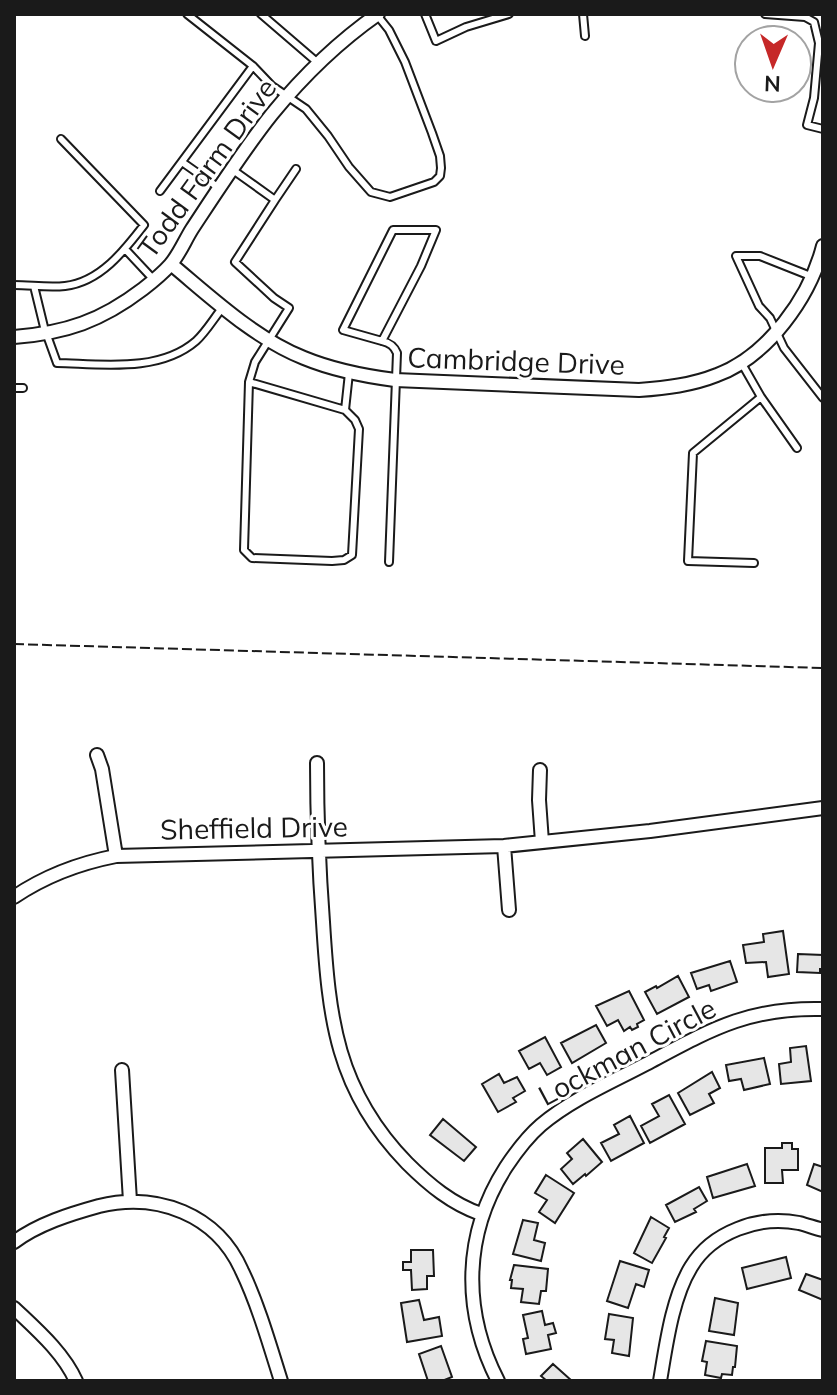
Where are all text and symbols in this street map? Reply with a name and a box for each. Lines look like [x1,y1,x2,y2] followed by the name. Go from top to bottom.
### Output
[733,24,813,104] north arrow
[764,70,781,98] text: N
[130,71,283,264] street label: Todd Farm Drive
[407,339,625,382] street label: Cambridge Drive
[160,808,348,847] street label: Sheffield Drive
[532,990,722,1113] street label: Lockman Circle

